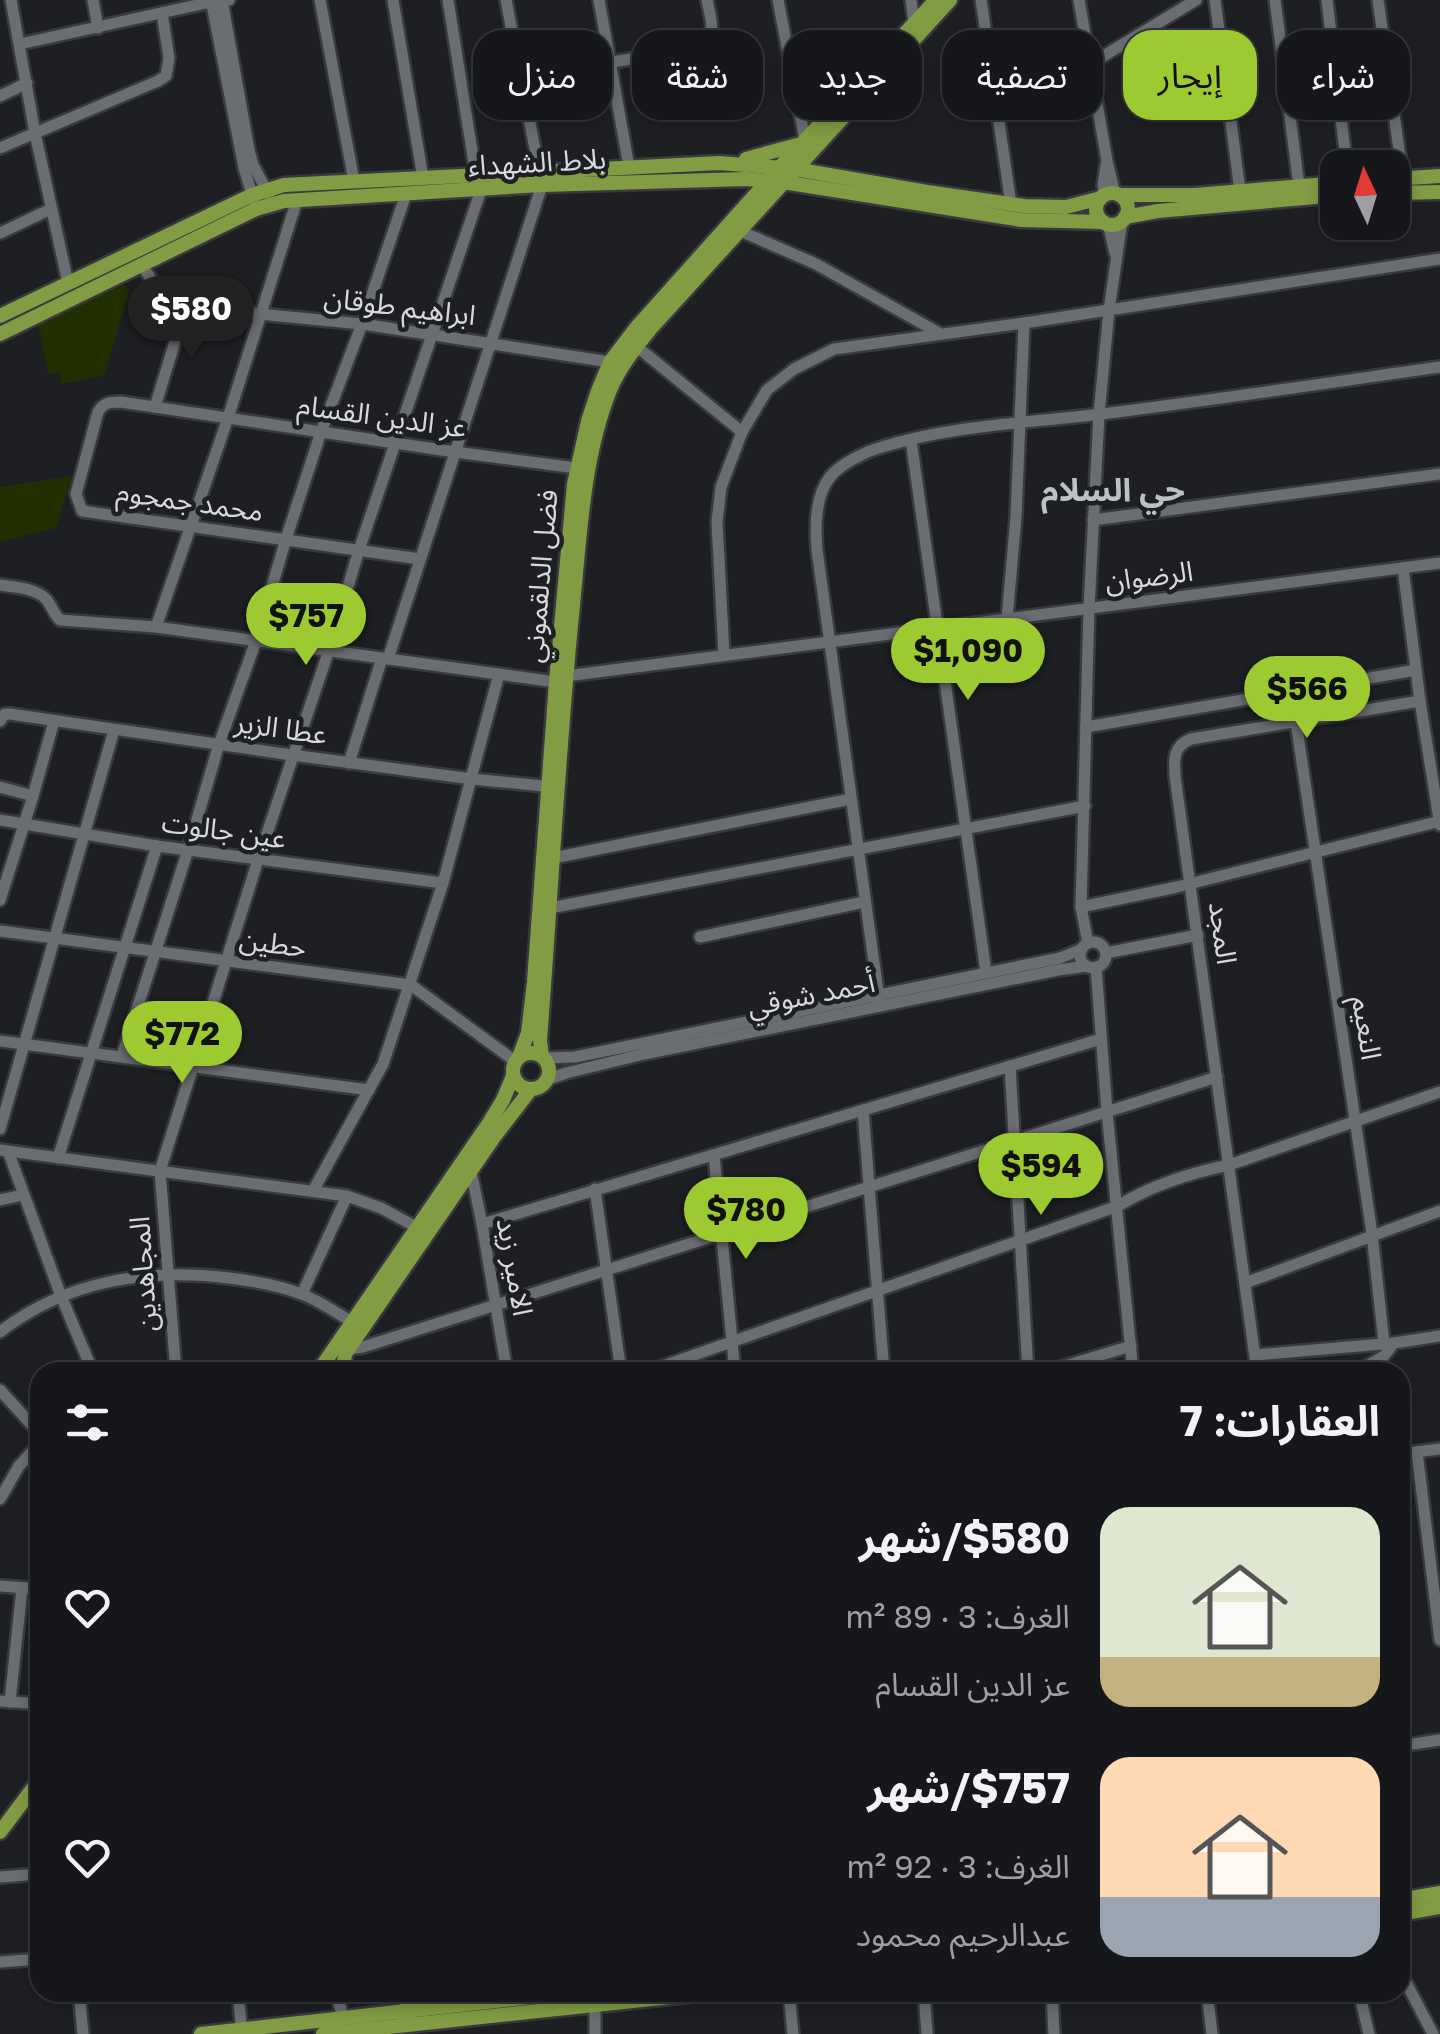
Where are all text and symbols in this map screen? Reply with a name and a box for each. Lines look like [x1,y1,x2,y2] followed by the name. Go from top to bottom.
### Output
[473,30,612,120] chip: منزل
[632,30,763,120] chip: شقة
[783,30,922,120] chip: جديد
[942,30,1103,120] chip: تصفية
[1123,30,1257,120] chip: إيجار
[1277,30,1410,120] chip: شراء
[467,141,607,182] street label: بلاط الشهداء
[1320,150,1410,240] north arrow
[1320,150,1410,240] map controls
[132,276,250,361] pin: $580
[322,280,478,337] street label: ابراهيم طوقان
[150,289,232,327] text: $580
[295,387,469,449] street label: عز الدين القسام
[1041,470,1185,515] district label: حي السلام
[114,474,266,532] street label: محمد جمجوم
[515,488,569,665] street label: فضل الدلقموني
[1103,554,1195,598] street label: الرضوان
[247,583,365,668] pin: $757
[268,596,344,634] text: $757
[887,618,1049,703] pin: $1,090
[913,631,1023,669] text: $1,090
[1248,656,1366,741] pin: $566
[1266,669,1348,707] text: $566
[232,705,329,751] street label: عطا الزير
[160,804,288,856] street label: عين جالوت
[1203,900,1244,966] street label: المجد
[237,921,309,965] street label: حطين
[744,964,879,1027] street label: أحمد شوقي
[1340,994,1389,1063] street label: النعيم
[123,1001,241,1086] pin: $772
[144,1014,220,1052] text: $772
[982,1133,1100,1218] pin: $594
[1000,1146,1082,1184] text: $594
[687,1177,805,1262] pin: $780
[706,1190,786,1228] text: $780
[122,1215,164,1333] street label: المجاهدين
[490,1215,540,1319] street label: الامير زيد
[60,1395,115,1450] icon: filters
[1180,1395,1380,1445] text: العقارات: 7
[859,1512,1070,1562] text: $580/شهر
[1180,1547,1300,1667] icon: home
[60,1580,115,1635] icon: heart
[846,1597,1070,1635] text: الغرف: 3 · 89 m²
[876,1665,1070,1703] text: عز الدين القسام
[868,1762,1070,1812] text: $757/شهر
[1180,1797,1300,1917] icon: home
[60,1830,115,1885] icon: heart
[846,1847,1070,1885] text: الغرف: 3 · 92 m²
[856,1915,1070,1953] text: عبدالرحيم محمود

